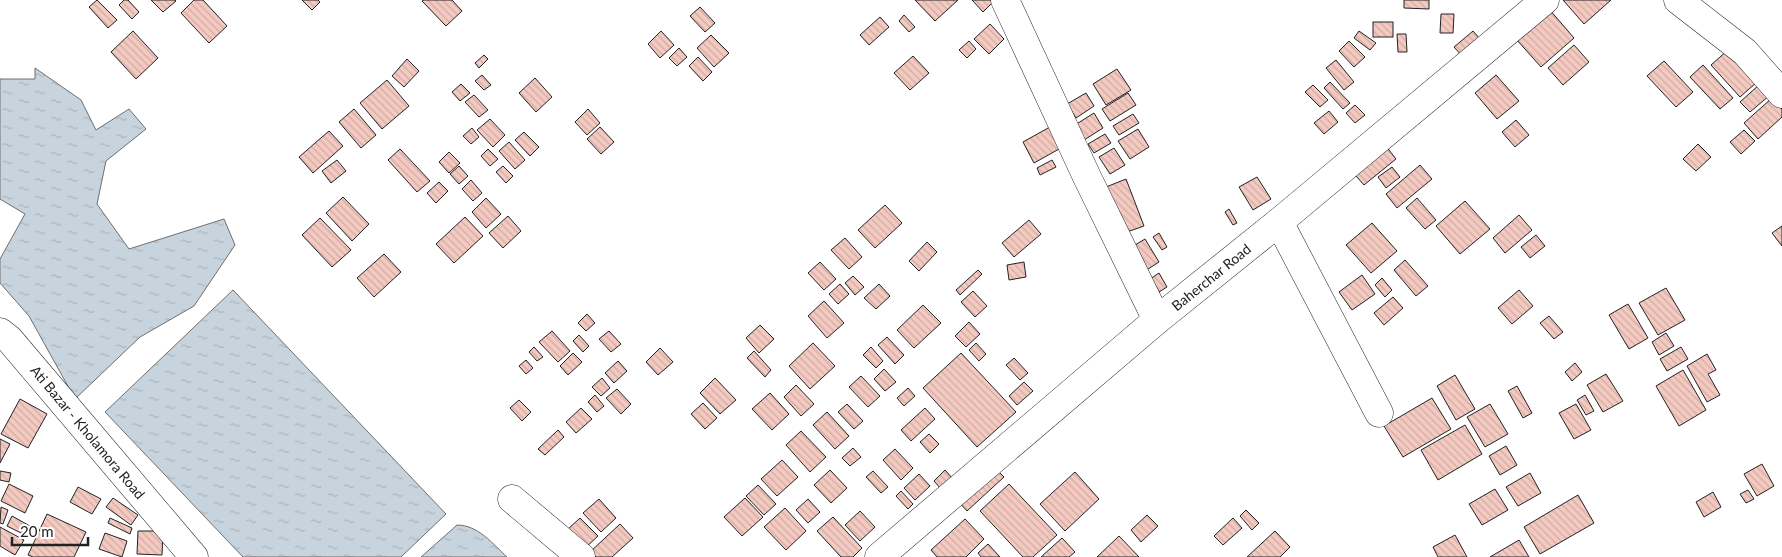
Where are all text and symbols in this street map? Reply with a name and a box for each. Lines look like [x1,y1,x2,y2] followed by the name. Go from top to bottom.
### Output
[1168,240,1254,314] street label: Baherchar Road
[27,362,149,502] street label: Ati Bazar - Kholamora Road
[12,514,89,546] scale bar
[20,522,54,540] text: 20 m

